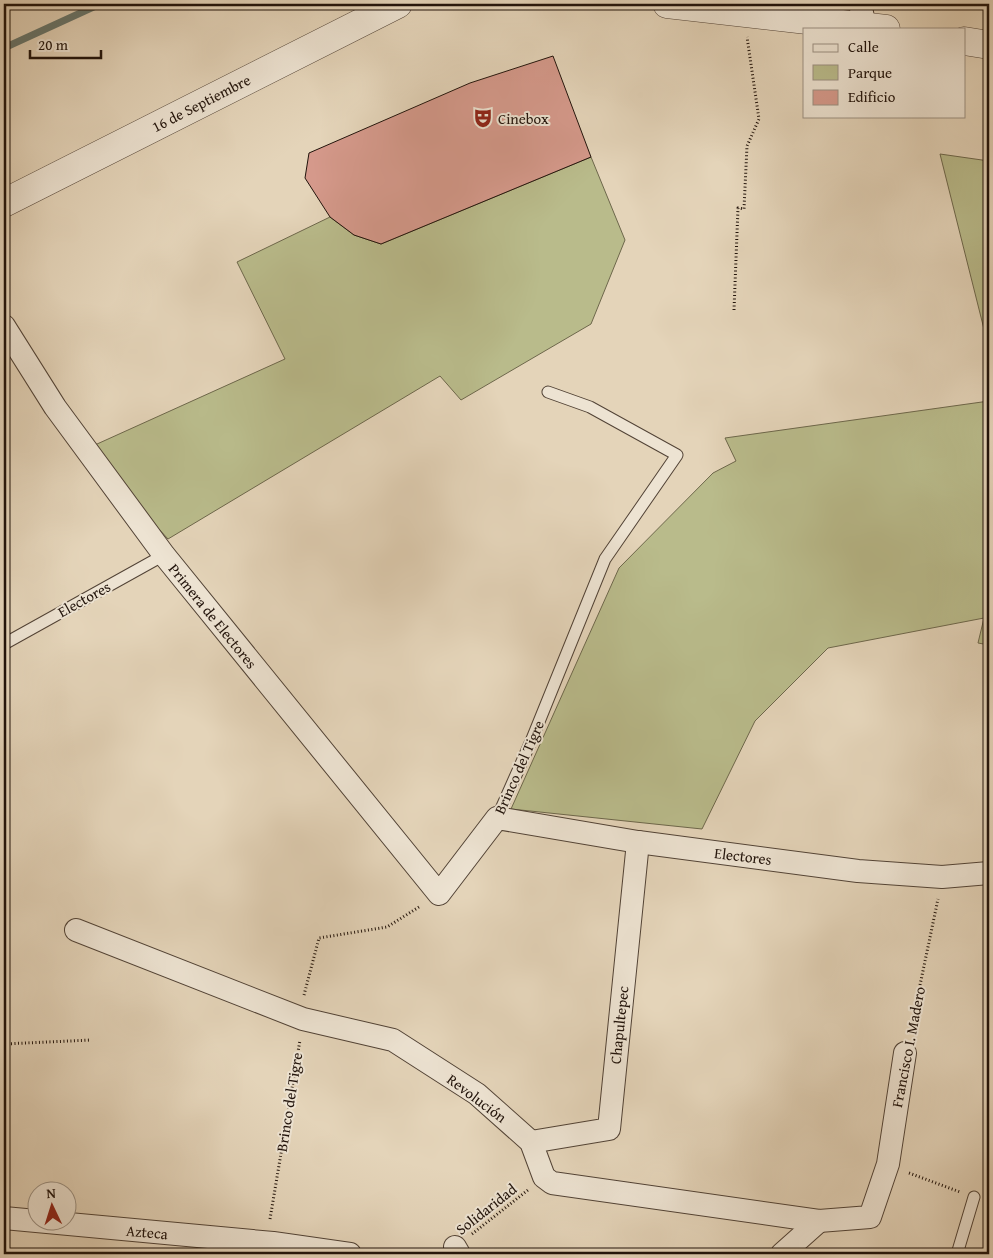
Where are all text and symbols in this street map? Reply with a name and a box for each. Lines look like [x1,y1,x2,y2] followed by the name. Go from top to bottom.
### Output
[30,28,101,60] scale bar
[803,28,966,118] legend
[38,34,69,55] text: 20 m
[848,36,879,57] text: Calle
[848,62,892,83] text: Parque
[148,69,254,137] street label: 16 de Septiembre
[848,86,896,107] text: Edificio
[472,107,494,129] theatre icon: Cinebox
[498,108,549,129] place label: Cinebox
[164,559,262,673] street label: Primera de Electores
[54,576,114,622] street label: Electores
[489,717,549,817] street label: Brinco del Tigre
[713,842,773,870] street label: Electores
[886,984,930,1109] street label: Francisco I. Madero
[604,985,634,1065] street label: Chapultepec
[271,1051,307,1153] street label: Brinco del Tigre
[443,1069,512,1128] street label: Revolución
[451,1179,521,1239] street label: Solidaridad
[28,1180,78,1230] north arrow
[46,1183,57,1203] text: N
[125,1220,169,1244] street label: Azteca

